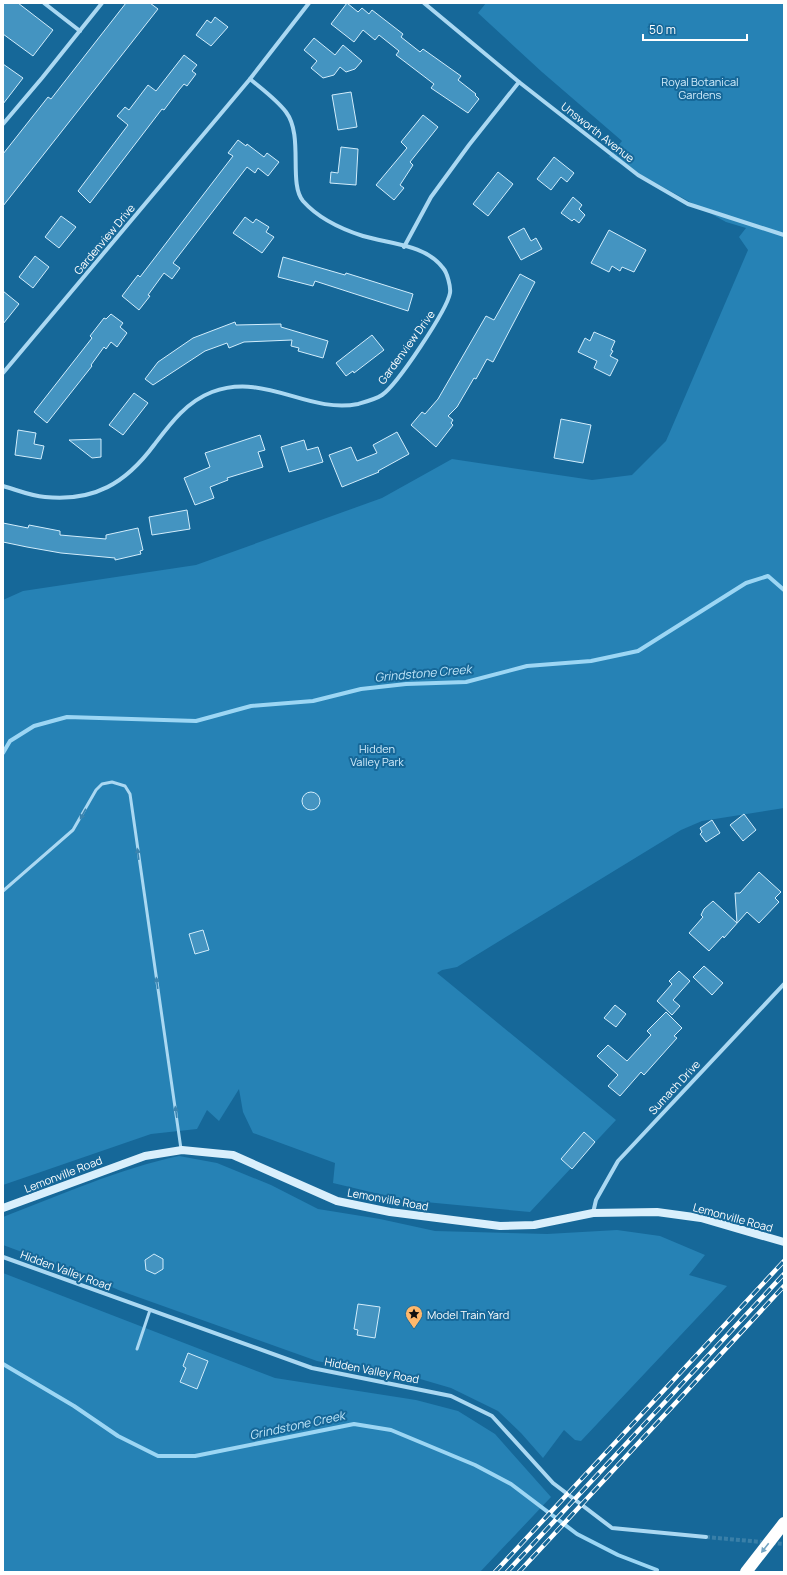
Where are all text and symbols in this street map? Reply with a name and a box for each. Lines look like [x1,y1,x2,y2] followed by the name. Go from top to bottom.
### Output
[643,16,747,42] scale bar
[649,21,676,38] text: 50 m
[661,74,739,102] park label: Royal Botanical Gardens
[558,99,638,166] street label: Unsworth Avenue
[70,200,138,277] street label: Gardenview Drive
[374,307,438,387] street label: Gardenview Drive
[374,660,474,686] water label: Grindstone Creek
[350,741,404,769] park label: Hidden Valley Park
[80,808,86,820] one-way arrow
[135,848,141,861] one-way arrow
[154,977,160,989] one-way arrow
[645,1056,704,1117] street label: Sumach Drive
[173,1106,179,1118] one-way arrow
[22,1152,104,1196] street label: Lemonville Road
[346,1184,430,1214] street label: Lemonville Road
[691,1199,775,1235] street label: Lemonville Road
[18,1247,114,1293] street label: Hidden Valley Road
[404,1304,424,1329] place icon: Model Train Yard
[427,1307,509,1322] place label: Model Train Yard
[323,1353,421,1387] street label: Hidden Valley Road
[248,1406,348,1443] water label: Grindstone Creek
[761,1542,769,1553] one-way arrow

